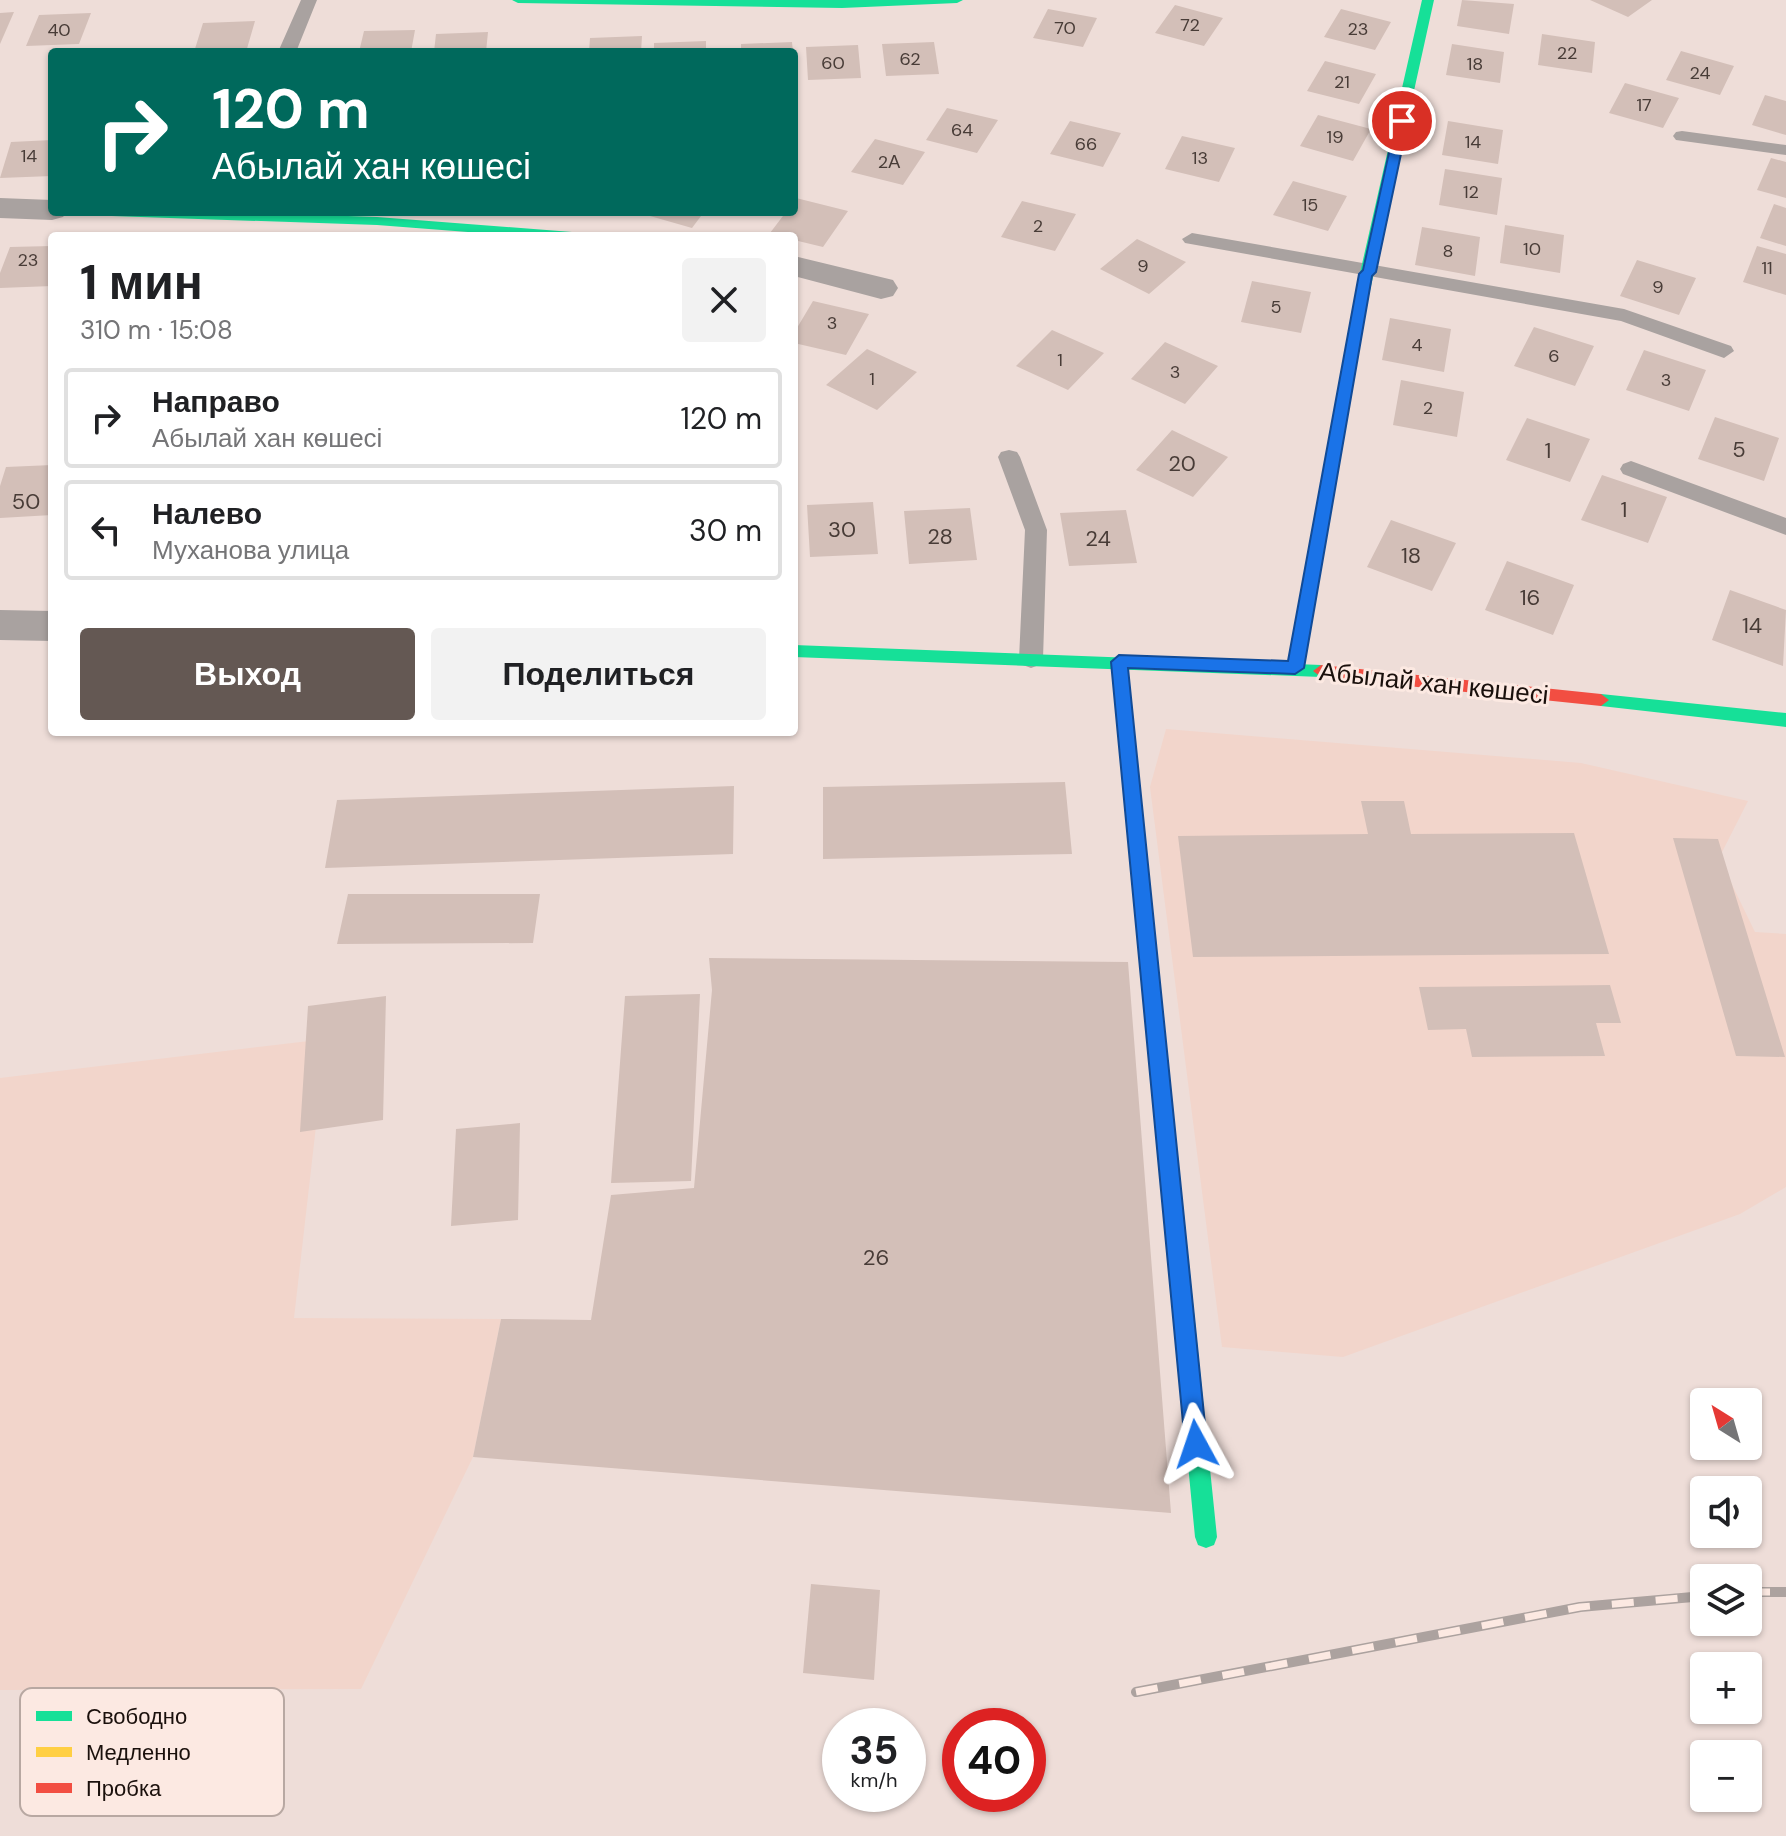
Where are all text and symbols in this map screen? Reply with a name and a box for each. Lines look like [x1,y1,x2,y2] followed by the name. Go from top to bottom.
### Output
[1180,13,1200,37] house number: 72
[1054,16,1076,40] house number: 70
[1347,17,1369,41] house number: 23
[47,18,71,42] house number: 40
[1557,41,1577,65] house number: 22
[899,47,921,71] house number: 62
[821,51,845,75] house number: 60
[1467,52,1483,76] house number: 18
[1690,61,1711,85] house number: 24
[1334,70,1350,94] house number: 21
[212,72,370,145] text: 120 m
[80,80,184,184] icon: right
[1368,87,1436,155] pin
[1636,93,1652,117] house number: 17
[1380,99,1424,143] icon: arrive
[951,118,973,142] house number: 64
[1327,125,1343,149] house number: 19
[1465,130,1481,154] house number: 14
[1075,132,1097,156] house number: 66
[212,143,531,190] text: Абылай хан көшесі
[21,144,37,168] house number: 14
[1192,146,1208,170] house number: 13
[878,150,900,174] house number: 2А
[1463,180,1479,204] house number: 12
[1302,193,1318,217] house number: 15
[1033,214,1043,238] house number: 2
[1523,237,1541,261] house number: 10
[1443,239,1453,263] house number: 8
[17,248,39,272] house number: 23
[80,251,203,314] text: 1 мин
[1137,254,1149,278] house number: 9
[1761,256,1773,280] house number: 11
[682,258,766,342] button: close
[1652,275,1664,299] house number: 9
[1271,295,1281,319] house number: 5
[827,311,837,335] house number: 3
[80,313,233,347] text: 310 m · 15:08
[1412,333,1423,357] house number: 4
[1548,344,1560,368] house number: 6
[1057,348,1063,372] house number: 1
[1170,360,1180,384] house number: 3
[869,367,875,391] house number: 1
[1661,368,1671,392] house number: 3
[152,382,280,421] text: Направо
[84,396,128,440] icon: right
[1423,396,1433,420] house number: 2
[680,399,762,438] text: 120 m
[152,421,382,455] text: Абылай хан көшесі
[1732,435,1746,464] house number: 5
[1545,436,1551,465] house number: 1
[1168,449,1196,478] house number: 20
[12,487,40,516] house number: 50
[152,494,262,533] text: Налево
[1621,495,1627,524] house number: 1
[84,508,128,552] icon: left
[689,511,762,550] text: 30 m
[828,515,856,544] house number: 30
[927,522,953,551] house number: 28
[1085,524,1111,553] house number: 24
[152,533,349,567] text: Муханова улица
[1401,541,1421,570] house number: 18
[1520,583,1540,612] house number: 16
[1742,611,1762,640] house number: 14
[80,628,415,720] button: Выход
[431,628,766,720] button: Поделиться
[1318,654,1550,712] street label: Абылай хан көшесі
[863,1243,889,1272] house number: 26
[1690,1388,1762,1460] north arrow
[1690,1388,1762,1812] map controls
[1154,1402,1238,1486] position arrow
[1690,1476,1762,1548] button: sound
[1690,1564,1762,1636] button: layers
[1690,1652,1762,1724] button: +
[20,1688,284,1816] legend
[86,1702,187,1731] text: Свободно
[942,1708,1046,1812] speed limit sign: 40
[850,1724,899,1776] text: 35
[86,1738,191,1767] text: Медленно
[1690,1740,1762,1812] button: −
[850,1767,898,1793] text: km/h
[86,1774,162,1803] text: Пробка

